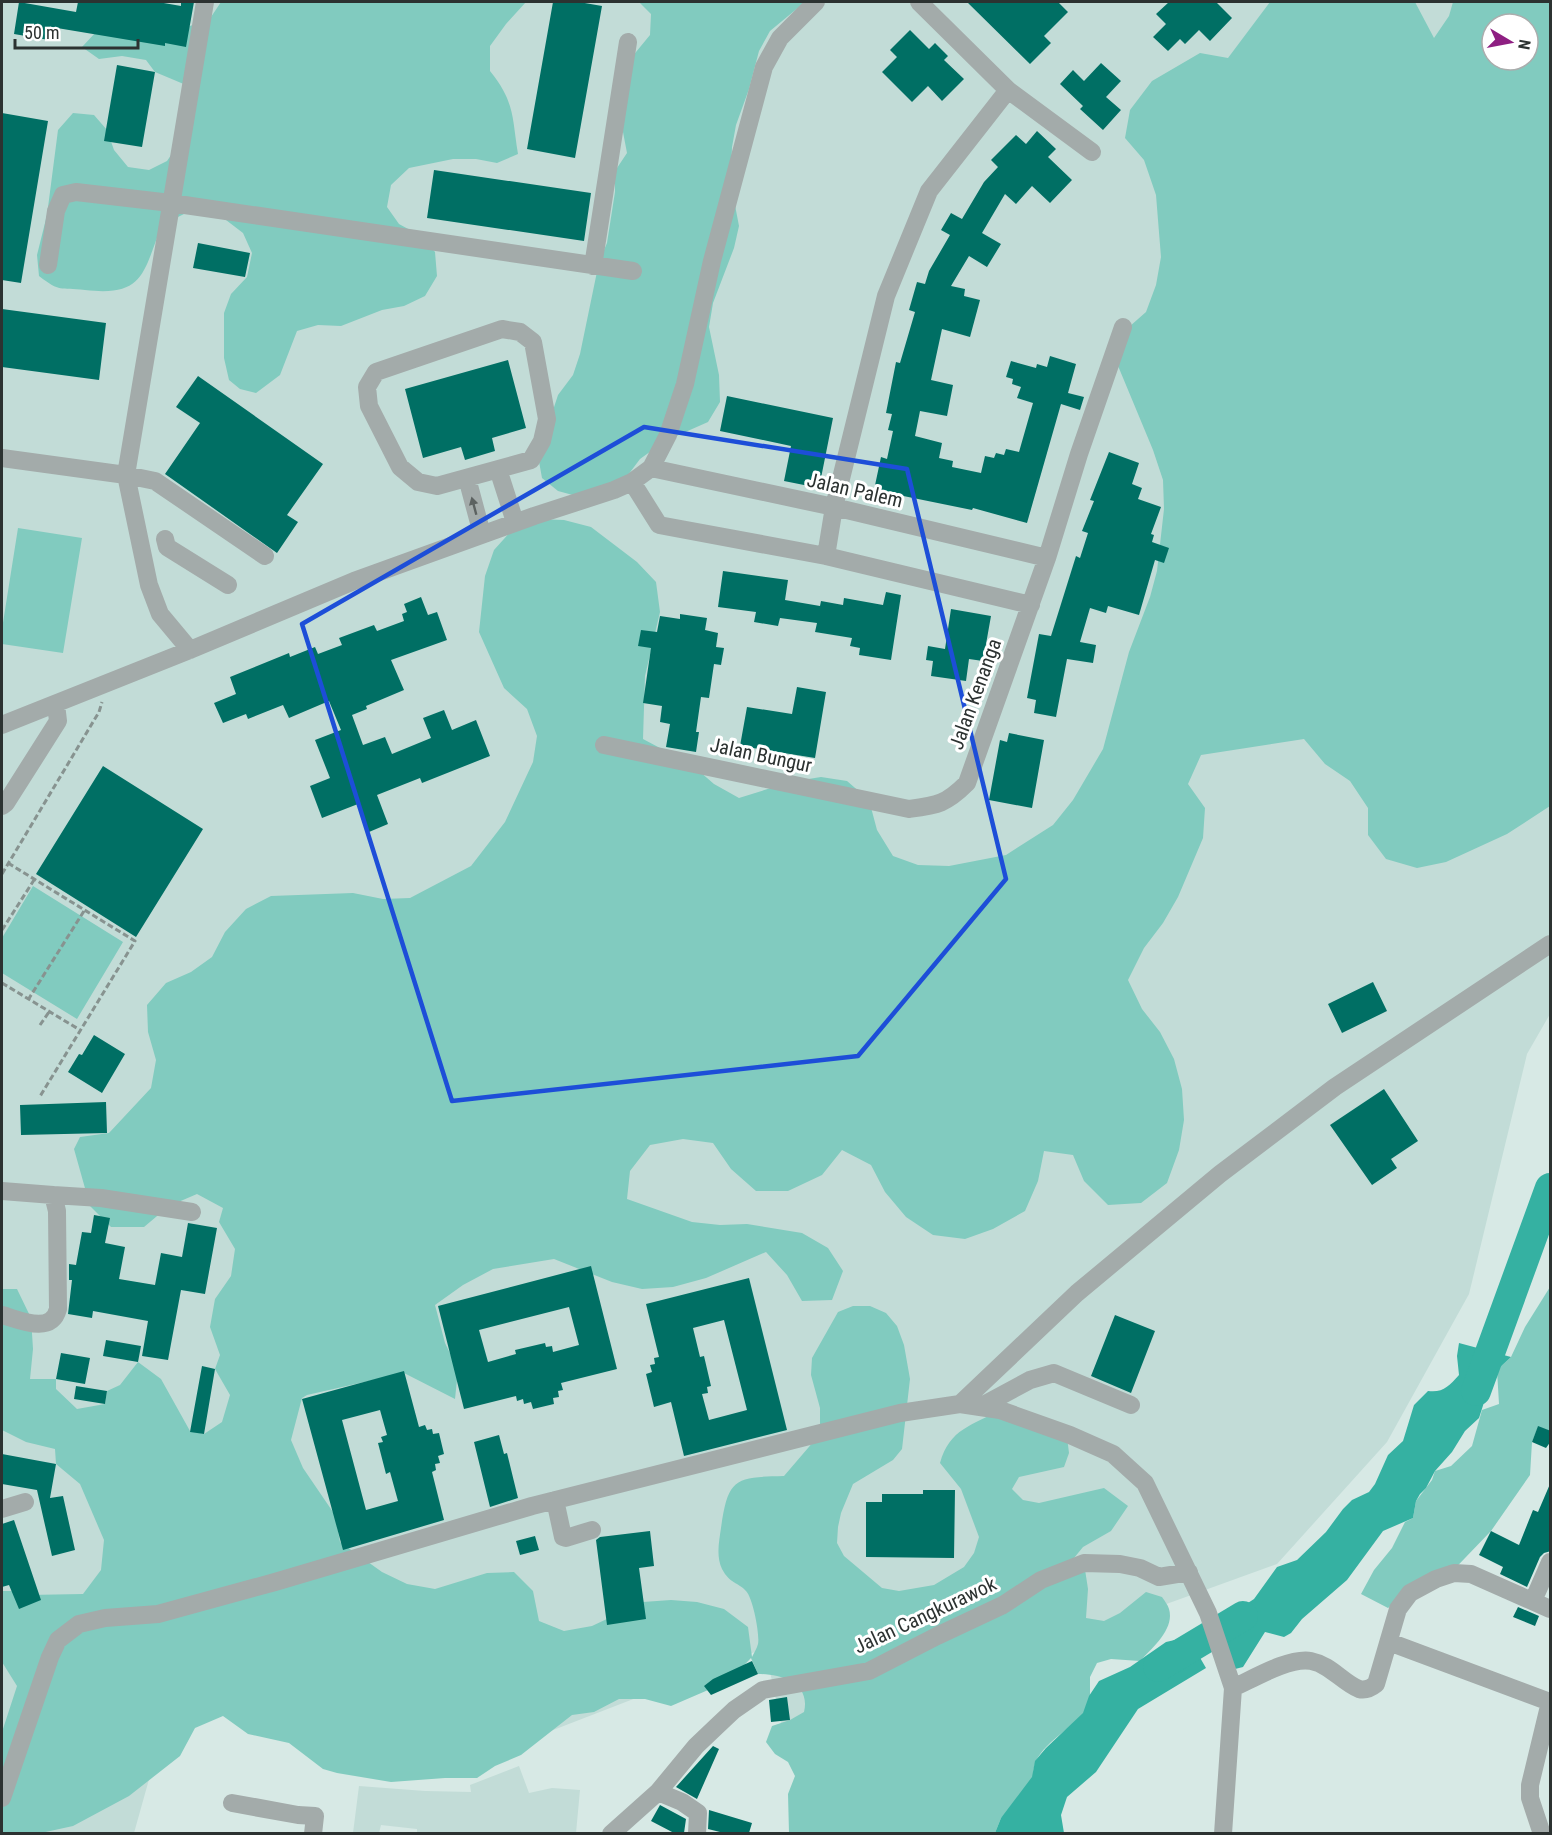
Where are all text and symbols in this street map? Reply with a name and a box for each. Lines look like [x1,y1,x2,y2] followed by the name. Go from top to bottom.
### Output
[15,12,138,50] scale bar
[1480,12,1540,72] north arrow
[24,22,59,43] text: 50 m
[1514,38,1534,51] text: N
[805,467,905,513] street label: Jalan Palem
[469,497,479,515] one-way arrow
[944,635,1006,753] street label: Jalan Kenanga
[708,732,814,778] street label: Jalan Bungur
[850,1572,1000,1658] street label: Jalan Cangkurawok

